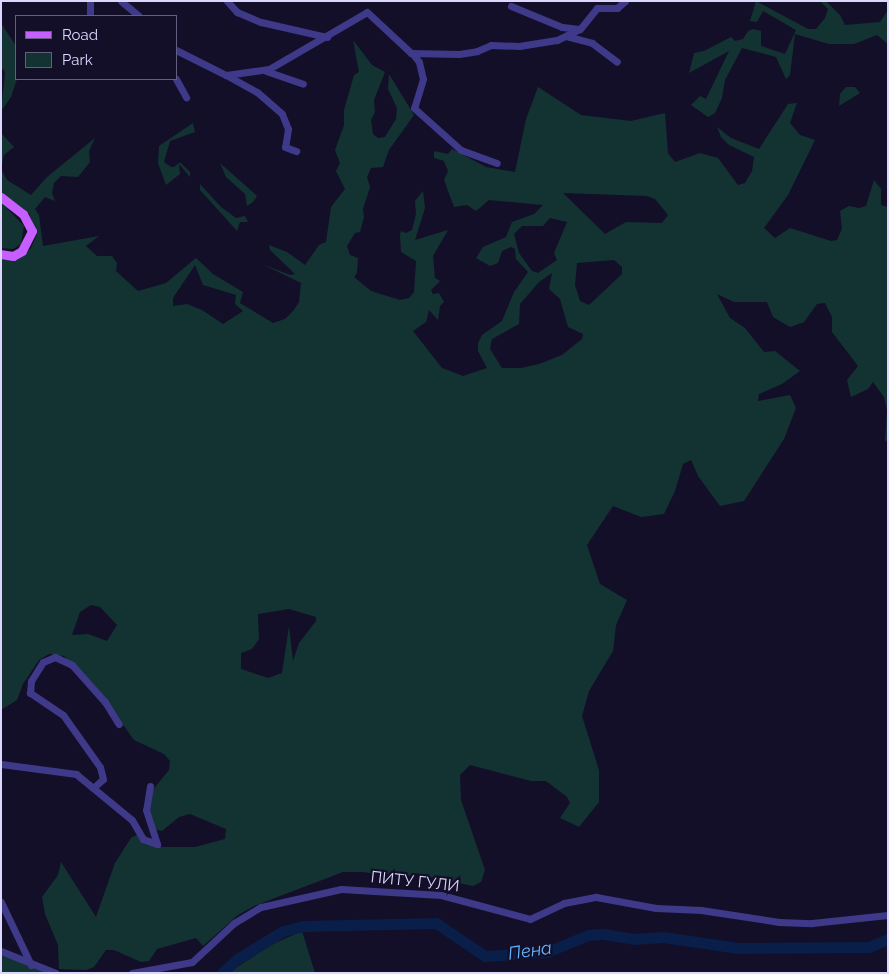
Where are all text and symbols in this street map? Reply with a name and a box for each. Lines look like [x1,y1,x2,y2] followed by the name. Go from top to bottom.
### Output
[15,15,178,80] legend
[62,26,98,44] text: Road
[62,51,93,69] text: Park
[370,868,460,896] street label: ПИТУ ГУЛИ
[507,937,553,965] water label: Пена

